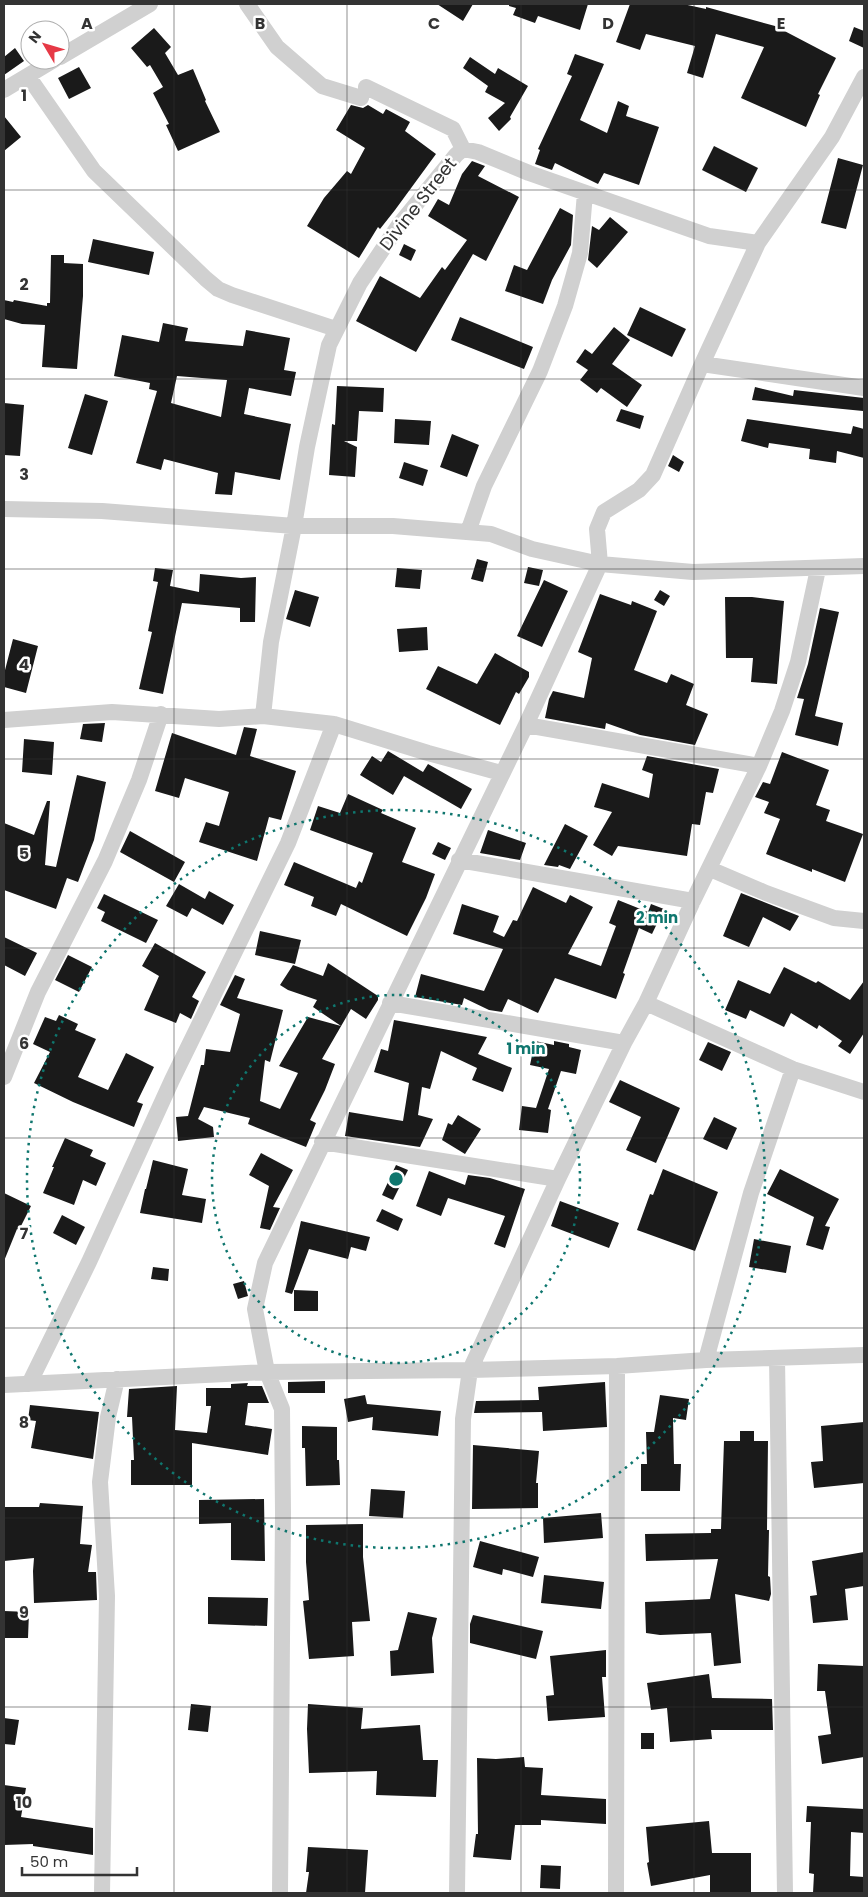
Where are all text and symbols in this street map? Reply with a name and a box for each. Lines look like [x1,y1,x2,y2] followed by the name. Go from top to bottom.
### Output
[81,12,93,35] text: A
[255,12,265,35] text: B
[428,12,440,35] text: C
[602,12,614,35] text: D
[777,12,785,35] text: E
[20,20,70,70] north arrow
[24,27,46,47] text: N
[21,84,27,107] text: 1
[373,152,462,255] street label: Divine Street
[19,273,29,296] text: 2
[19,463,29,486] text: 3
[19,653,30,676] text: 4
[19,842,29,865] text: 5
[636,907,678,928] text: 2 min
[19,1032,29,1055] text: 6
[506,1038,546,1059] text: 1 min
[387,1170,405,1188] centre of rings
[20,1222,29,1245] text: 7
[19,1411,29,1434] text: 8
[19,1601,29,1624] text: 9
[16,1791,32,1814] text: 10
[22,1844,138,1876] scale bar
[30,1851,68,1872] text: 50 m

